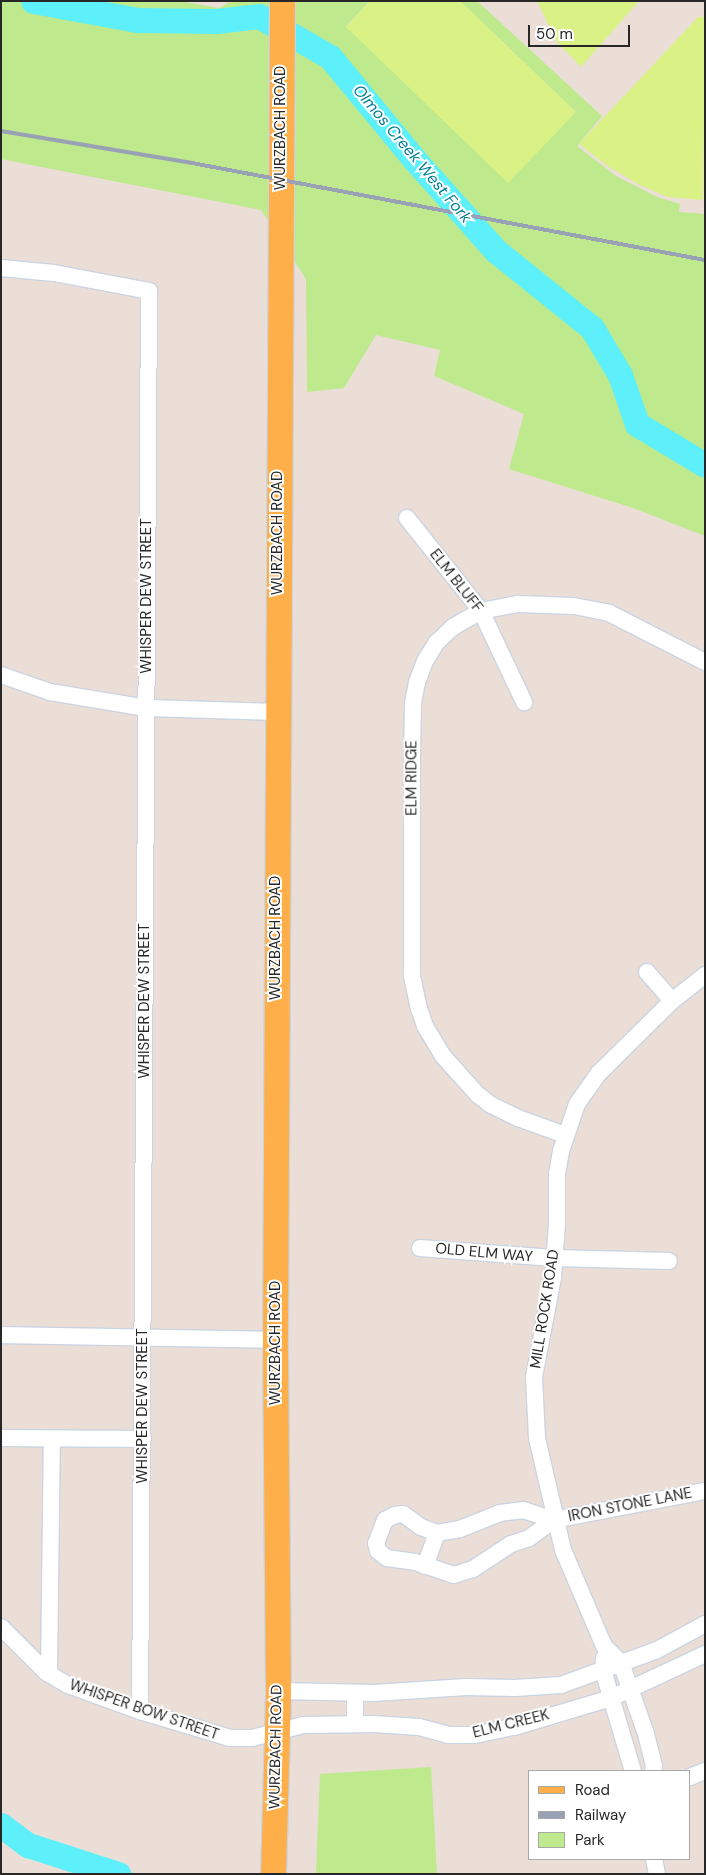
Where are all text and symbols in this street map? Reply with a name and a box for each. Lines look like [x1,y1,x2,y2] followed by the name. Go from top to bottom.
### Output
[531,15,634,47] scale bar
[536,24,573,44] text: 50 m
[272,66,290,190] street label: WURZBACH ROAD
[349,81,475,227] water label: Olmos Creek West Fork
[269,471,287,595] street label: WURZBACH ROAD
[138,518,156,674] street label: WHISPER DEW STREET
[426,546,486,616] street label: ELM BLUFF
[403,740,421,816] street label: ELM RIDGE
[267,876,285,1000] street label: WURZBACH ROAD
[136,923,154,1079] street label: WHISPER DEW STREET
[434,1240,534,1266] street label: OLD ELM WAY
[527,1248,563,1370] street label: MILL ROCK ROAD
[267,1281,285,1405] street label: WURZBACH ROAD
[134,1328,152,1484] street label: WHISPER DEW STREET
[567,1484,693,1526] street label: IRON STONE LANE
[67,1676,221,1744] street label: WHISPER BOW STREET
[266,1685,286,1809] street label: WURZBACH ROAD
[471,1706,551,1742] street label: ELM CREEK
[528,1770,691,1860] legend
[575,1780,610,1800] text: Road
[575,1805,626,1825] text: Railway
[575,1830,605,1850] text: Park

